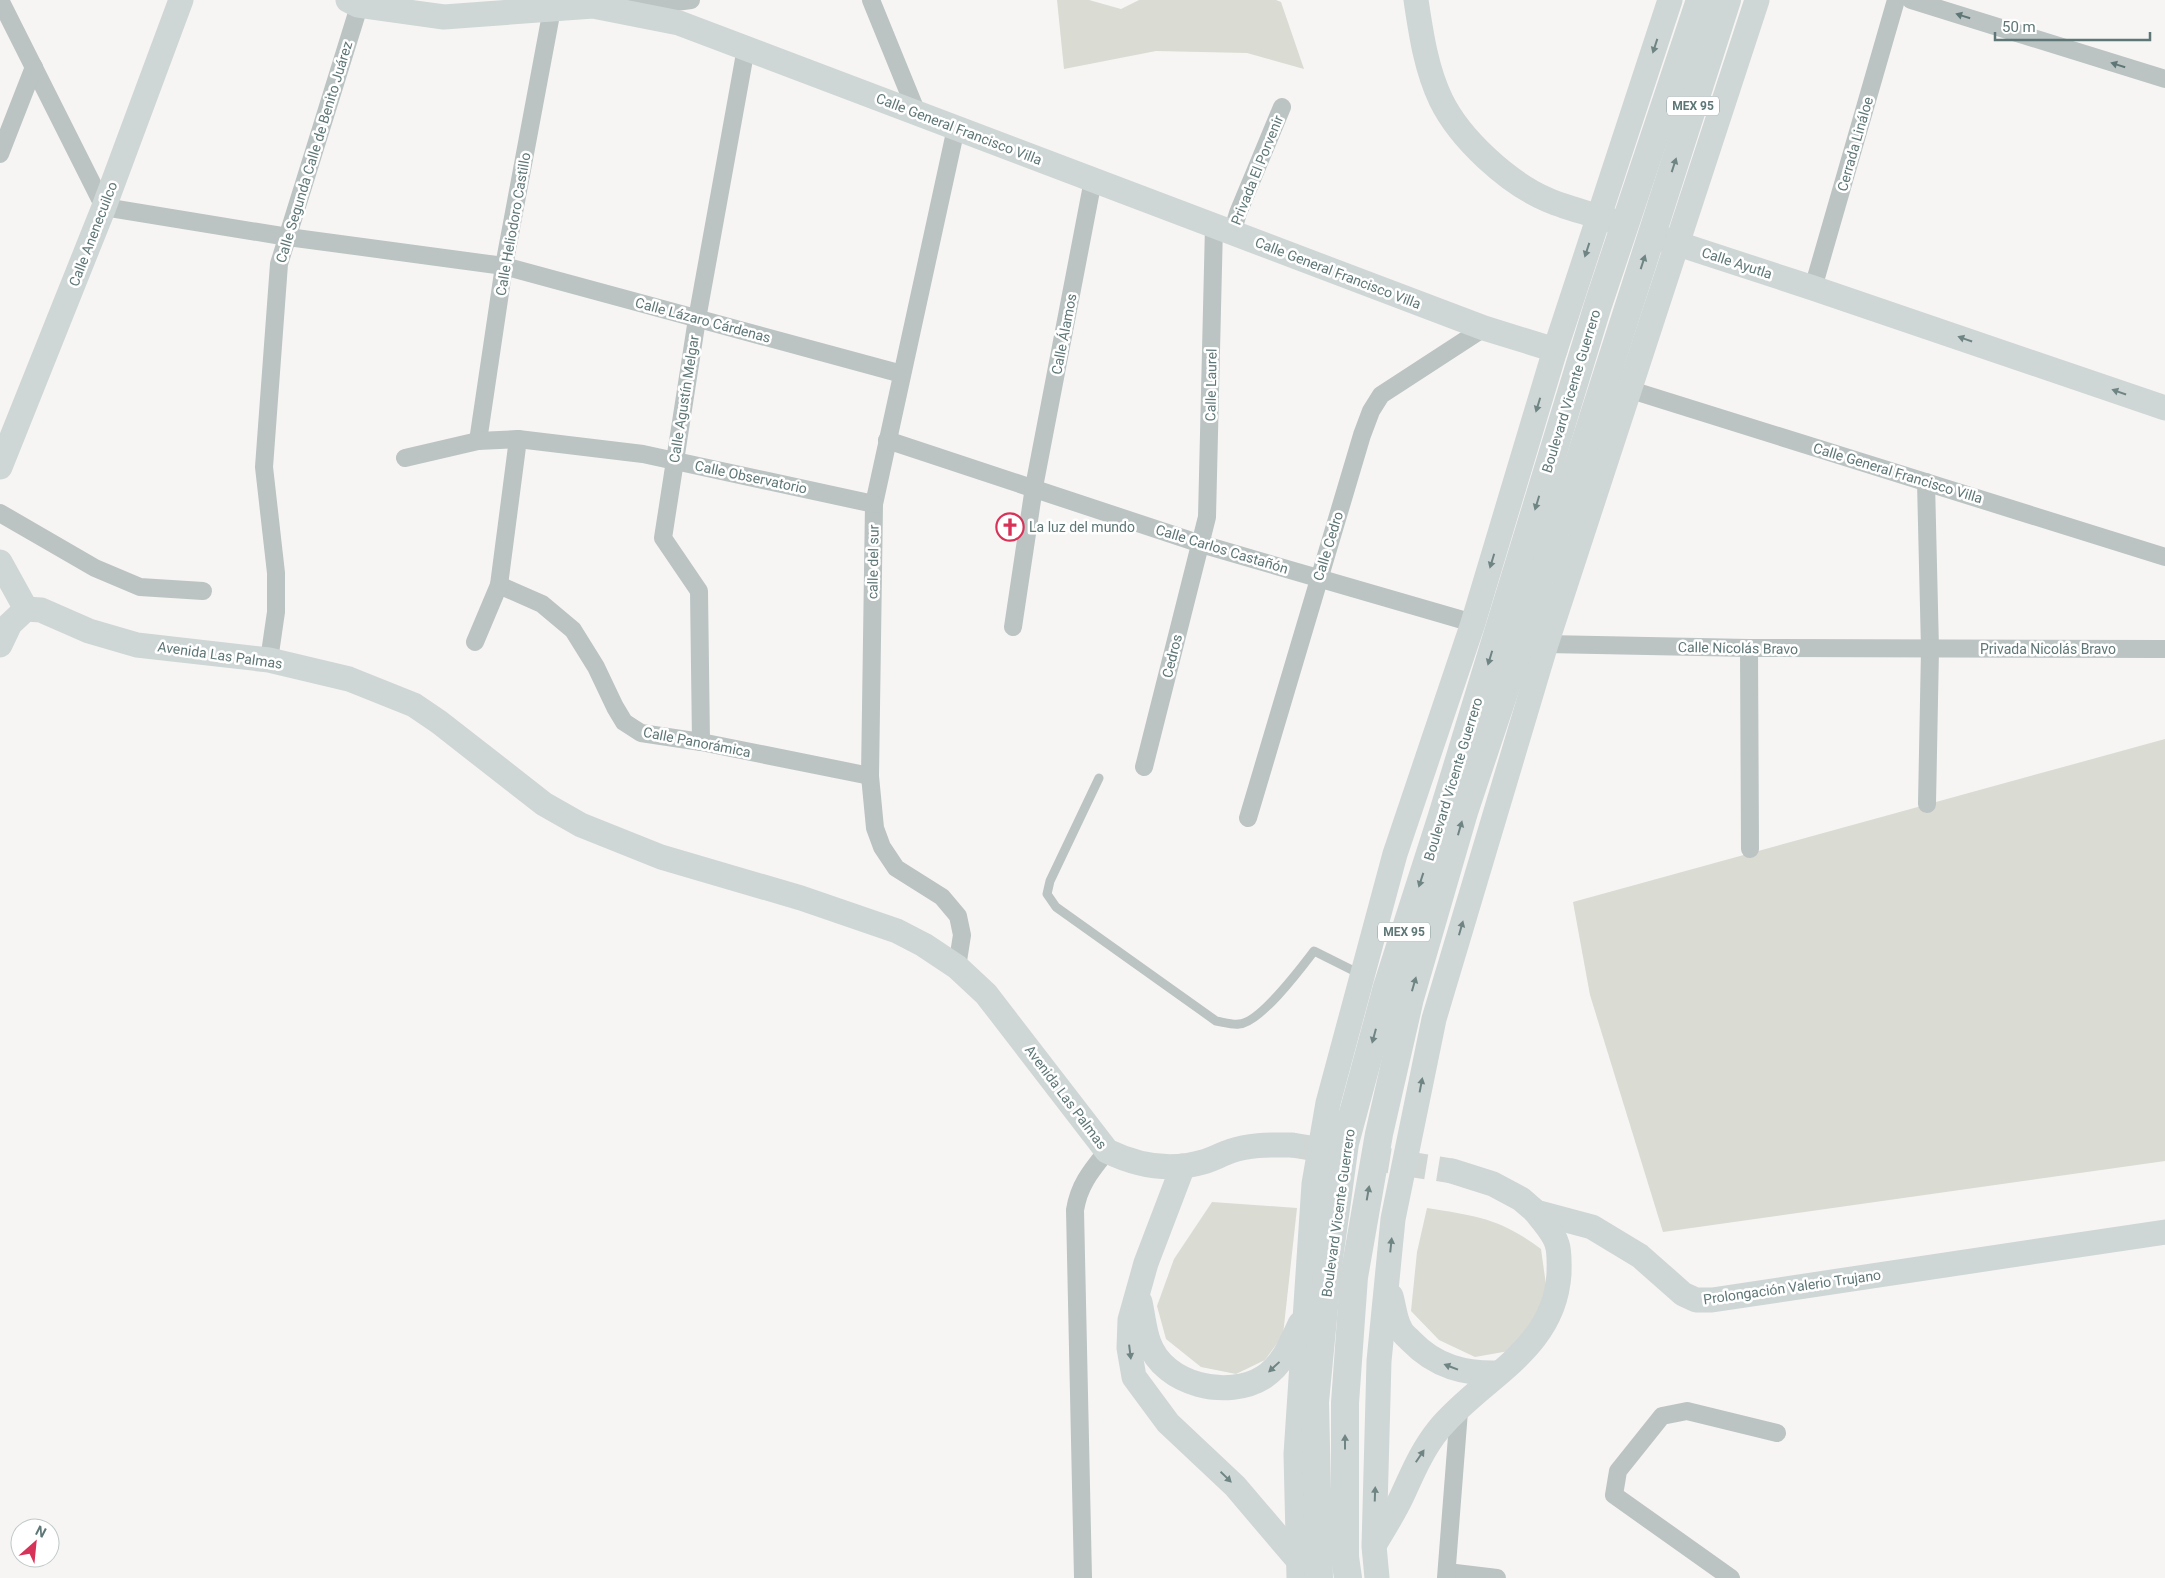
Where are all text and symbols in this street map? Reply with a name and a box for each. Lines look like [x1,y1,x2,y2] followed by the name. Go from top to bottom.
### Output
[1995,10,2150,42] scale bar
[1956,12,1971,20] one-way arrow
[2002,18,2036,36] text: 50 m
[273,39,355,265] street label: Calle Segunda Calle de Benito Juárez
[1651,39,1658,54] one-way arrow
[2111,60,2126,68] one-way arrow
[874,90,1044,168] street label: Calle General Francisco Villa
[1834,95,1876,193] street label: Cerrada Lináloe
[1667,96,1719,115] road number: MEX 95
[1228,113,1286,227] street label: Privada El Porvenir
[493,151,533,297] street label: Calle Heliodoro Castillo
[1671,157,1679,172] one-way arrow
[66,179,120,289] street label: Calle Anenecuilco
[1253,234,1423,312] street label: Calle General Francisco Villa
[1583,243,1591,258] one-way arrow
[1700,244,1774,282] street label: Calle Ayutla
[1640,255,1647,270] one-way arrow
[1047,292,1080,376] street label: Calle Álamos
[634,294,772,346] street label: Calle Lázaro Cárdenas
[1539,307,1603,475] street label: Boulevard Vicente Guerrero
[666,334,702,464] street label: Calle Agustín Melgar
[1958,335,1973,342] one-way arrow
[1202,348,1220,422] street label: Calle Laurel
[2111,388,2126,396] one-way arrow
[1534,398,1542,413] one-way arrow
[1811,440,1985,506] street label: Calle General Francisco Villa
[693,457,809,497] street label: Calle Observatorio
[1533,495,1541,510] one-way arrow
[1310,509,1346,583] street label: Calle Cedro
[995,512,1025,542] church icon: La luz del mundo
[1029,519,1135,535] place label: La luz del mundo
[1154,521,1290,577] street label: Calle Carlos Castañón
[864,524,882,599] street label: calle del sur
[1487,554,1495,569] one-way arrow
[1159,633,1185,679] street label: Cedros
[157,638,283,672] street label: Avenida Las Palmas
[1678,639,1798,657] street label: Calle Nicolás Bravo
[1980,641,2116,657] street label: Privada Nicolás Bravo
[1485,651,1493,666] one-way arrow
[1421,695,1485,863] street label: Boulevard Vicente Guerrero
[642,724,752,760] street label: Calle Panorámica
[1456,820,1464,835] one-way arrow
[1417,873,1425,888] one-way arrow
[1457,921,1465,936] one-way arrow
[1378,922,1430,942] road number: MEX 95
[1411,976,1419,991] one-way arrow
[1370,1028,1378,1043] one-way arrow
[1022,1042,1110,1152] street label: Avenida Las Palmas
[1417,1077,1425,1093] one-way arrow
[1318,1128,1358,1298] street label: Boulevard Vicente Guerrero
[1365,1185,1373,1201] one-way arrow
[1387,1237,1395,1253] one-way arrow
[1702,1267,1882,1307] street label: Prolongación Valerio Trujano
[1126,1344,1134,1360] one-way arrow
[1269,1361,1281,1373] one-way arrow
[1444,1363,1459,1370] one-way arrow
[1341,1434,1349,1450] one-way arrow
[1416,1449,1425,1463] one-way arrow
[1220,1471,1232,1483] one-way arrow
[1371,1486,1379,1502] one-way arrow
[10,1518,60,1568] north arrow
[33,1522,49,1541] text: N

